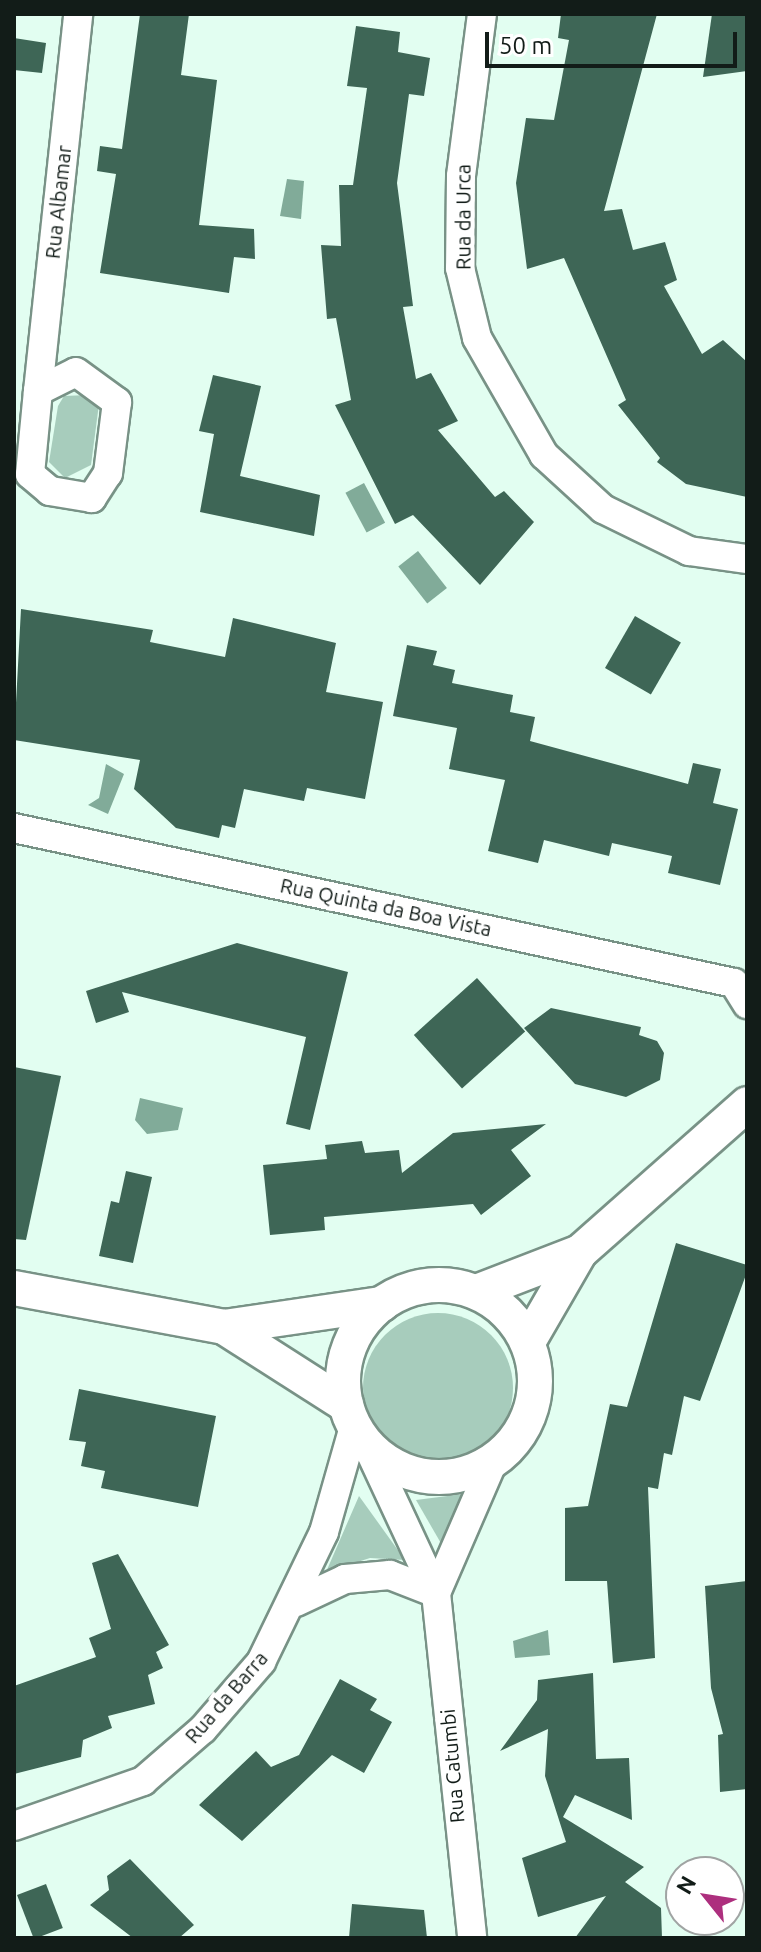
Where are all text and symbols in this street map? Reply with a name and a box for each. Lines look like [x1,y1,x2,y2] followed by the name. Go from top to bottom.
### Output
[489,16,741,66] scale bar
[499,32,552,59] text: 50 m
[40,144,76,260] street label: Rua Albamar
[451,164,475,270] street label: Rua da Urca
[278,873,494,941] street label: Rua Quinta da Boa Vista
[180,1646,272,1748] street label: Rua da Barra
[435,1708,469,1824] street label: Rua Catumbi
[665,1856,745,1936] north arrow
[671,1871,700,1898] text: N

